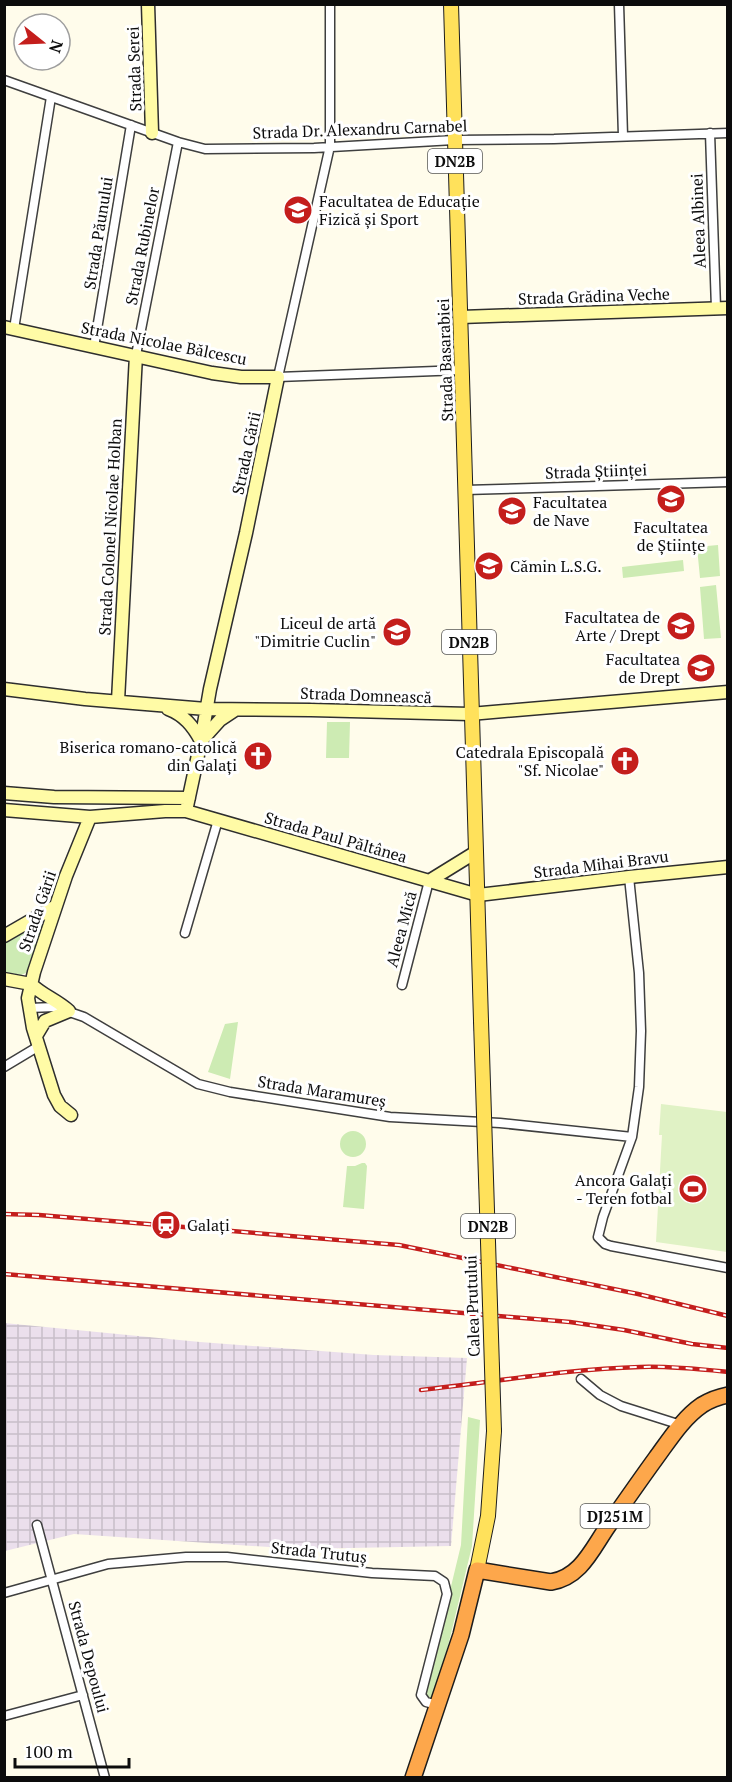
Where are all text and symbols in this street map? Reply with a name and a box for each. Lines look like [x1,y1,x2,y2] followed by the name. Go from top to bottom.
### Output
[12,12,72,72] north arrow
[122,26,146,112] street label: Strada Serei
[44,37,69,56] text: N
[252,114,468,144] street label: Strada Dr. Alexandru Carnabel
[428,149,482,173] road number: DN2B
[685,173,711,269] street label: Aleea Albinei
[78,175,118,291] street label: Strada Păunului
[120,184,164,307] street label: Strada Rubinelor
[319,190,480,230] place label: Facultatea de Educație Fizică și Sport
[282,194,314,226] school or university icon: Facultatea de Educație Fizică și Sport
[518,282,670,310] street label: Strada Grădina Veche
[432,298,458,422] street label: Strada Basarabiei
[79,316,249,370] street label: Strada Nicolae Bălcescu
[226,409,266,497] street label: Strada Gării
[93,417,127,636] street label: Strada Colonel Nicolae Holban
[545,458,648,484] street label: Strada Științei
[655,483,687,515] school or university icon: Facultatea de Științe
[533,491,607,531] place label: Facultatea de Nave
[496,495,528,527] school or university icon: Facultatea de Nave
[634,516,708,556] place label: Facultatea de Științe
[473,550,505,582] school or university icon: Cămin L.S.G.
[510,555,602,577] place label: Cămin L.S.G.
[565,606,660,646] place label: Facultatea de Arte / Drept
[665,610,697,642] school or university icon: Facultatea de Arte / Drept
[254,612,376,652] place label: Liceul de artă "Dimitrie Cuclin"
[381,616,413,648] school or university icon: Liceul de artă "Dimitrie Cuclin"
[442,630,496,654] road number: DN2B
[606,648,680,688] place label: Facultatea de Drept
[685,652,717,684] school or university icon: Facultatea de Drept
[300,682,432,708] street label: Strada Domnească
[59,736,237,776] place label: Biserica romano-catolică din Galați
[242,740,274,772] church icon: Biserica romano-catolică din Galați
[456,741,604,781] place label: Catedrala Episcopală "Sf. Nicolae"
[609,745,641,777] church icon: Catedrala Episcopală "Sf. Nicolae"
[262,806,410,868] street label: Strada Paul Păltânea
[532,845,670,883] street label: Strada Mihai Bravu
[13,867,61,955] street label: Strada Gării
[380,888,422,970] street label: Aleea Mică
[256,1070,388,1112] street label: Strada Maramureș
[575,1169,672,1209] place label: Ancora Galați - Teren fotbal
[677,1173,709,1205] sports icon: Ancora Galați - Teren fotbal
[150,1209,182,1241] station icon: Galați
[187,1214,230,1236] place label: Galați
[461,1214,515,1238] road number: DN2B
[459,1254,485,1357] street label: Calea Prutului
[580,1504,650,1528] road number: DJ251M
[270,1536,368,1568] street label: Strada Trutuș
[64,1599,115,1715] street label: Strada Depoului
[15,1731,129,1769] scale bar
[24,1739,73,1763] text: 100 m

